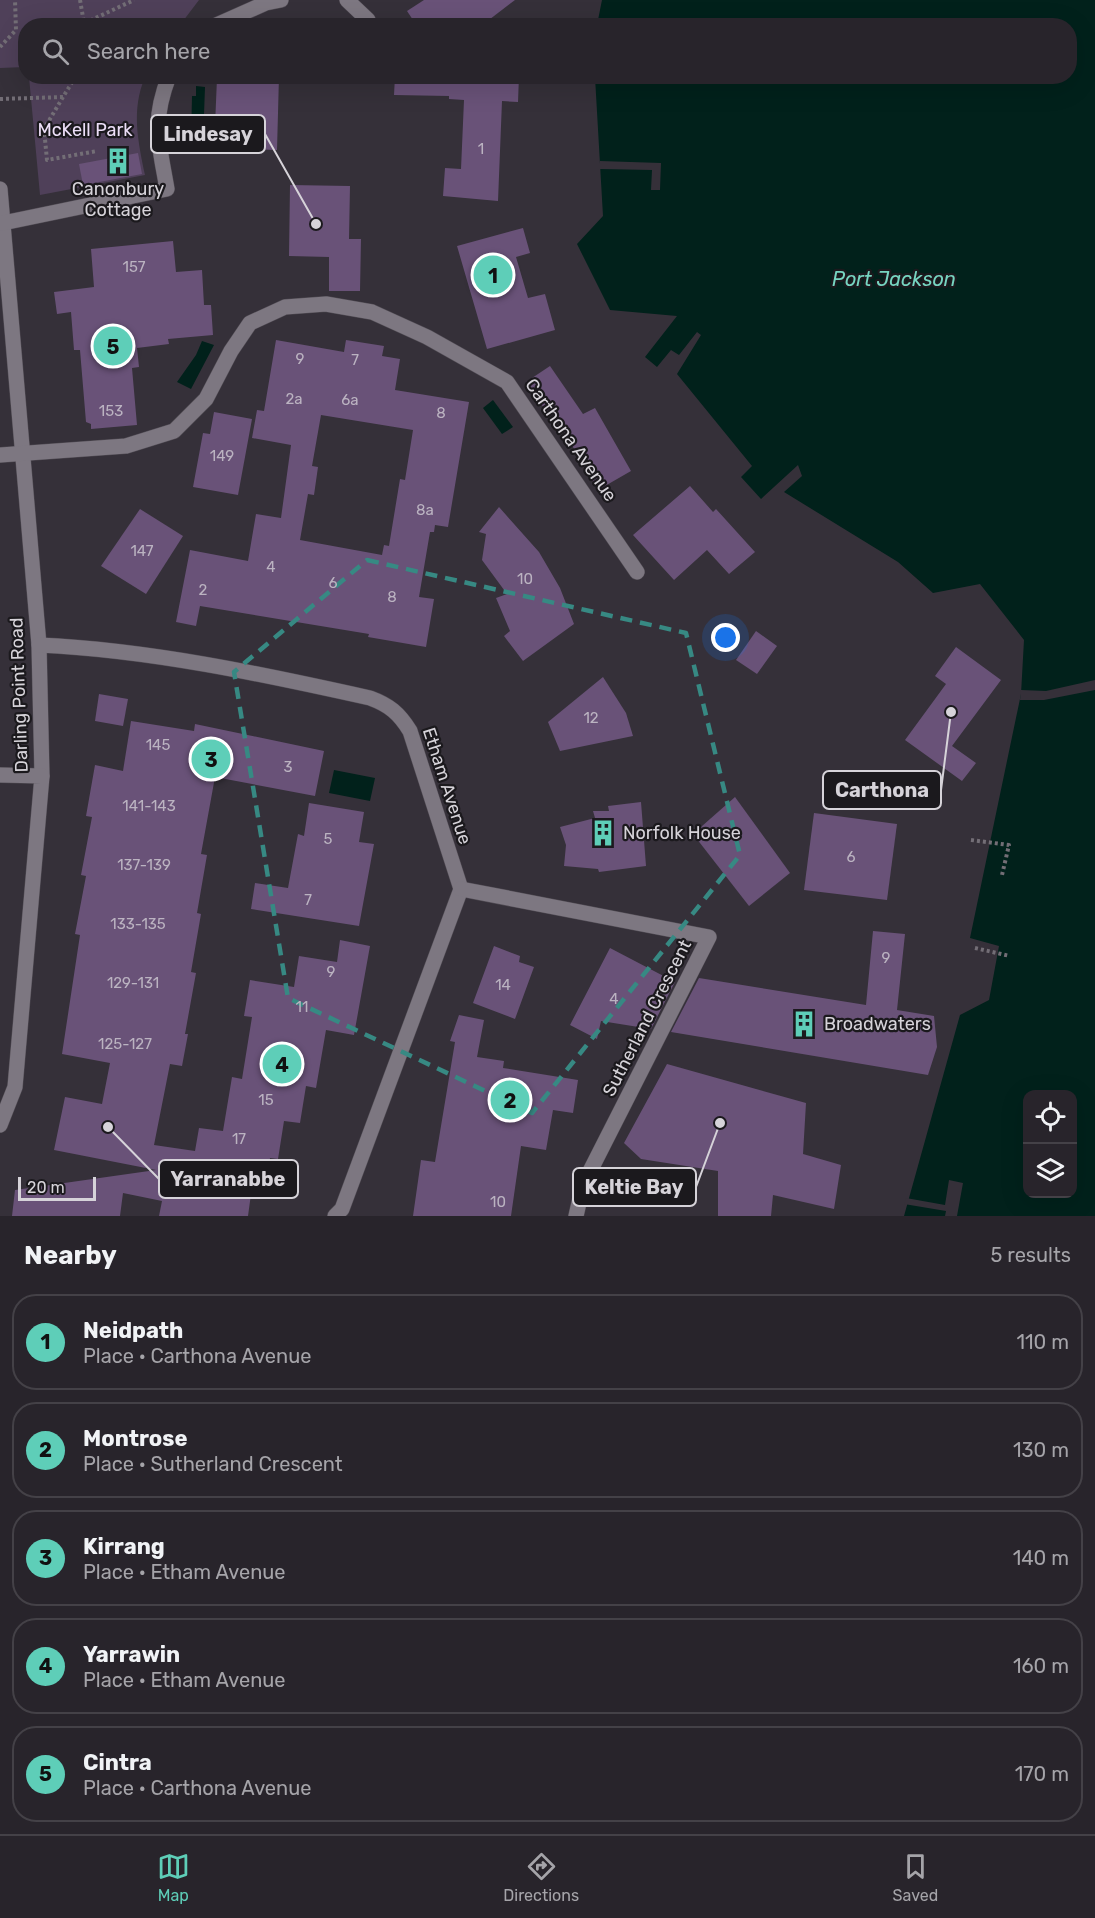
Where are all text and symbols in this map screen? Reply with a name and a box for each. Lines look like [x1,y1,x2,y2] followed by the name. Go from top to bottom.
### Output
[18,18,1077,84] search box
[39,35,72,68] icon: search
[87,38,210,65] text: Search here
[151,115,265,153] callout: Lindesay
[37,119,133,141] park label: McKell Park
[163,122,253,146] text: Lindesay
[478,140,484,158] house number: 1
[103,146,133,176] building icon: Canonbury Cottage
[72,178,164,221] place label: Canonbury Cottage
[474,252,512,298] pin: 1
[122,258,146,276] house number: 157
[832,267,956,291] water label: Port Jackson
[94,324,132,368] pin: 5
[296,350,305,368] house number: 9
[351,351,359,369] house number: 7
[520,374,622,506] street label: Carthona Avenue
[285,390,303,408] house number: 2a
[341,391,359,409] house number: 6a
[99,402,123,420] house number: 153
[436,404,446,422] house number: 8
[210,447,234,465] house number: 149
[416,501,434,519] house number: 8a
[130,542,154,560] house number: 147
[266,558,276,576] house number: 4
[517,570,533,588] house number: 10
[328,574,338,592] house number: 6
[199,581,208,599] house number: 2
[387,588,397,606] house number: 8
[5,617,33,773] street label: Darling Point Road
[711,623,740,652] your location
[583,709,599,727] house number: 12
[418,725,476,847] street label: Etham Avenue
[146,736,170,754] house number: 145
[192,736,230,782] pin: 3
[283,758,293,776] house number: 3
[823,771,941,809] callout: Carthona
[835,778,929,802] text: Carthona
[122,797,176,815] house number: 141-143
[588,818,618,848] building icon: Norfolk House
[623,822,741,844] place label: Norfolk House
[324,830,333,848] house number: 5
[846,848,856,866] house number: 6
[117,856,171,874] house number: 137-139
[304,891,312,909] house number: 7
[110,915,166,933] house number: 133-135
[598,936,696,1100] street label: Sutherland Crescent
[882,949,891,967] house number: 9
[327,963,336,981] house number: 9
[107,974,159,992] house number: 129-131
[495,976,511,994] house number: 14
[609,990,619,1008] house number: 4
[296,998,308,1016] house number: 11
[789,1009,819,1039] building icon: Broadwaters
[824,1013,931,1035] place label: Broadwaters
[98,1035,152,1053] house number: 125-127
[262,1042,302,1086] pin: 4
[490,1078,530,1122] pin: 2
[1023,1090,1077,1198] map controls
[1023,1090,1077,1144] button: locate
[258,1091,274,1109] house number: 15
[232,1130,246,1148] house number: 17
[1023,1144,1077,1198] button: layers
[159,1160,298,1198] callout: Yarranabbe
[170,1167,286,1191] text: Yarranabbe
[573,1168,696,1206] callout: Keltie Bay
[18,1174,96,1202] scale bar
[585,1175,684,1199] text: Keltie Bay
[27,1178,65,1197] text: 20 m
[490,1193,506,1211] house number: 10
[24,1240,117,1271] text: Nearby
[990,1243,1071,1267] text: 5 results
[83,1317,183,1344] text: Neidpath
[41,1330,50,1354] text: 1
[1017,1330,1069,1354] text: 110 m
[83,1344,311,1368] text: Place · Carthona Avenue
[83,1425,188,1452] text: Montrose
[39,1438,52,1462] text: 2
[1013,1438,1069,1462] text: 130 m
[83,1452,343,1476] text: Place · Sutherland Crescent
[83,1533,165,1560] text: Kirrang
[39,1546,52,1570] text: 3
[1013,1546,1069,1570] text: 140 m
[83,1560,286,1584] text: Place · Etham Avenue
[83,1641,180,1668] text: Yarrawin
[39,1654,52,1678] text: 4
[1013,1654,1069,1678] text: 160 m
[83,1668,286,1692] text: Place · Etham Avenue
[83,1749,152,1776] text: Cintra
[39,1762,52,1786] text: 5
[1015,1762,1069,1786] text: 170 m
[83,1776,311,1800] text: Place · Carthona Avenue
[157,1850,190,1905] tab: Map
[503,1850,579,1905] tab: Directions
[893,1850,938,1905] tab: Saved

